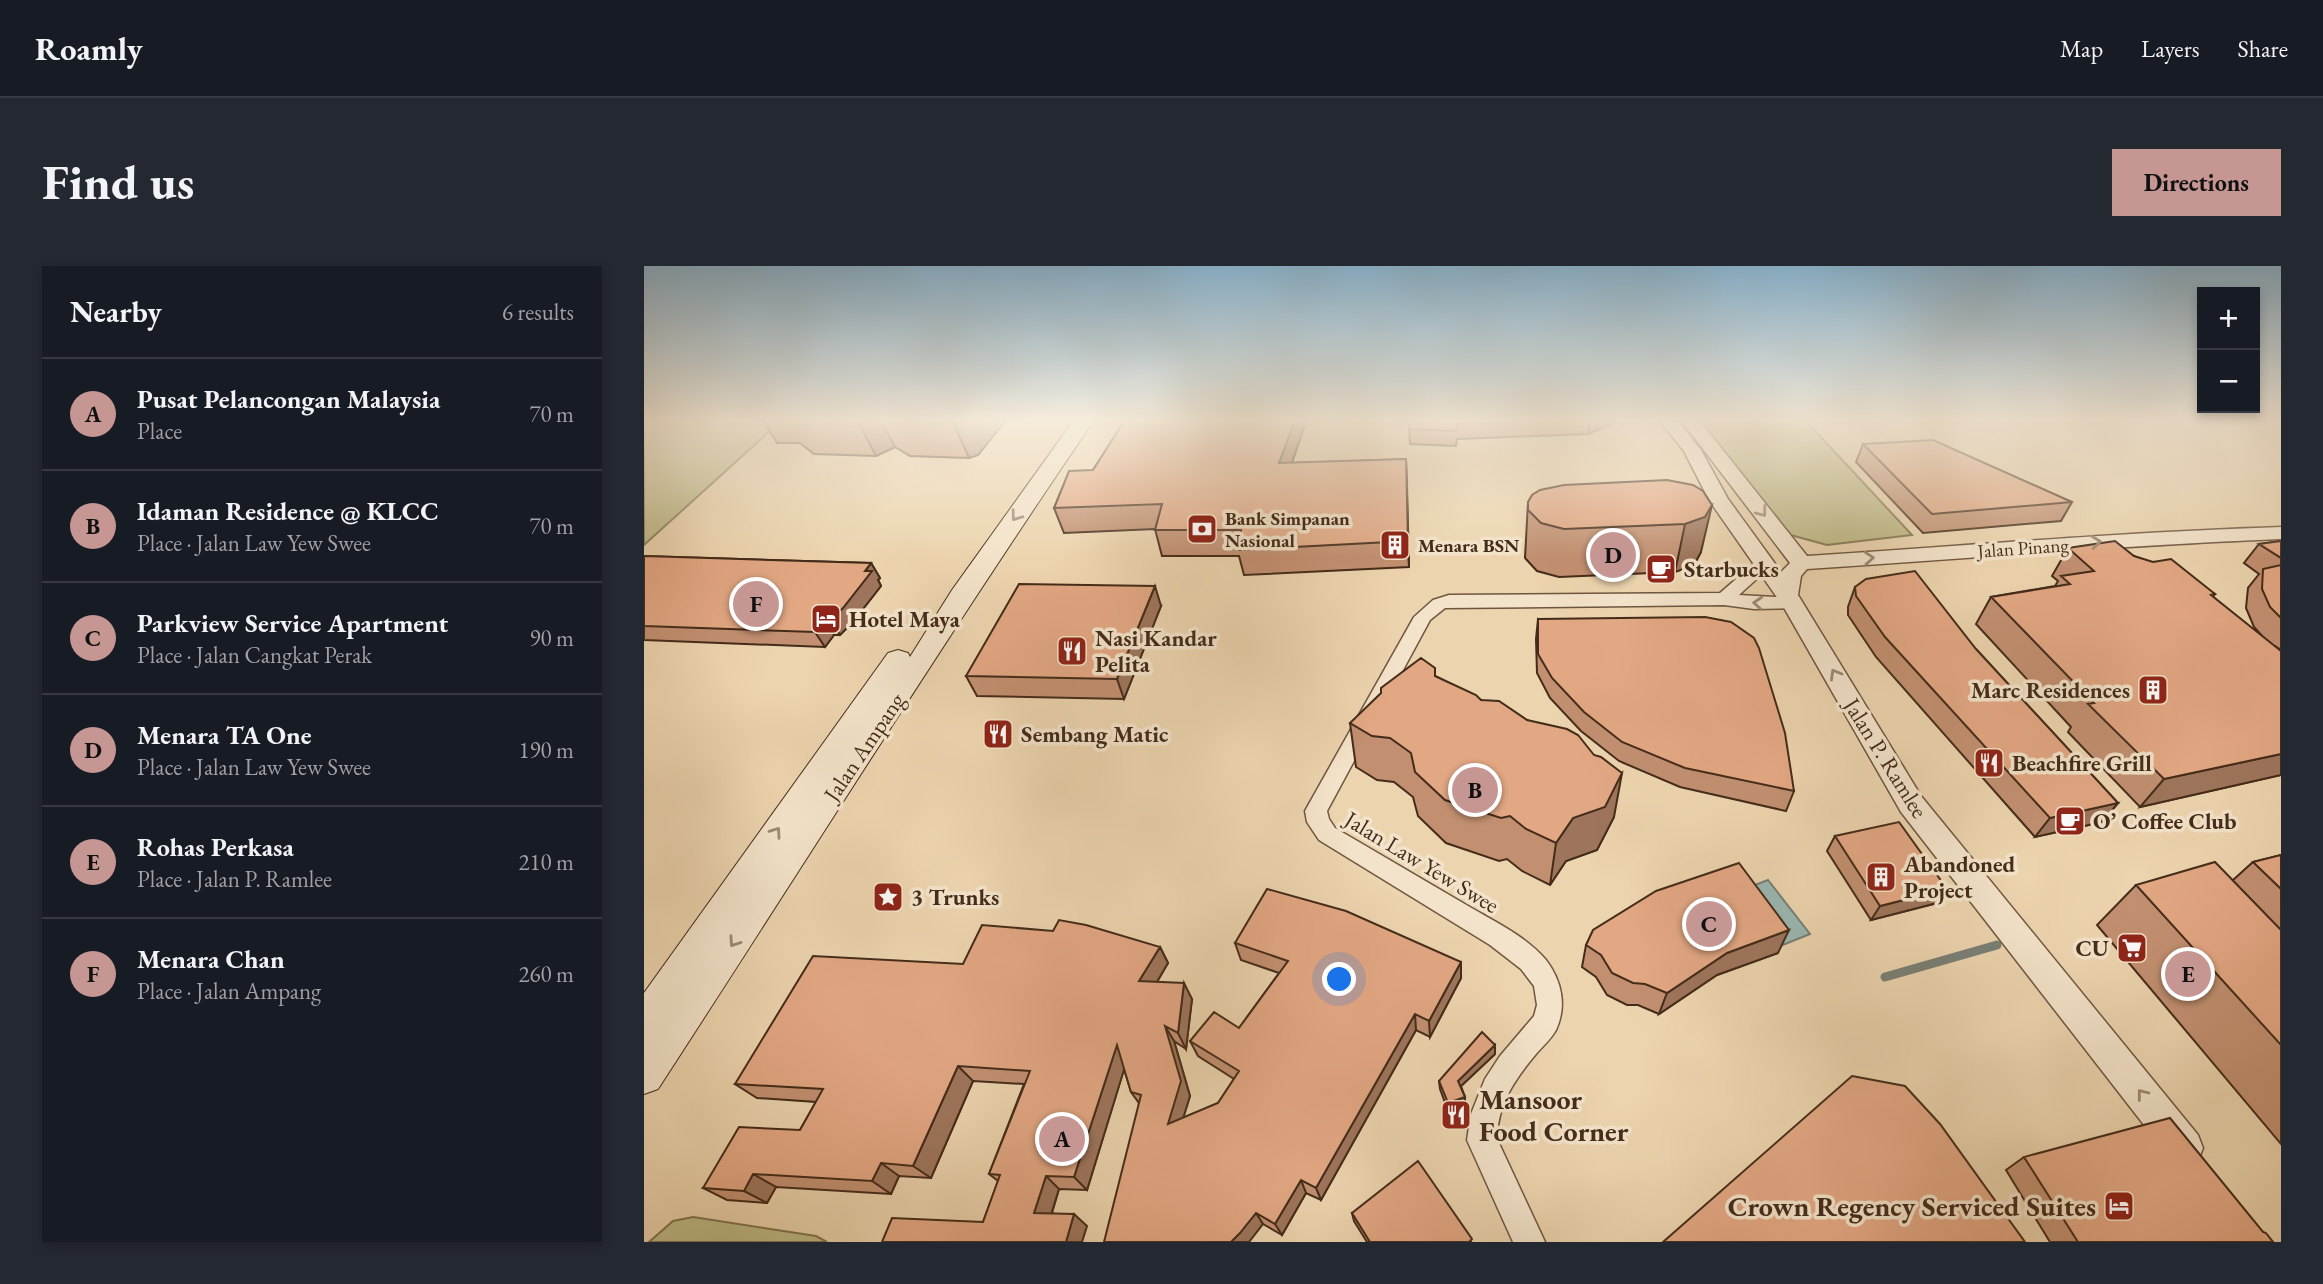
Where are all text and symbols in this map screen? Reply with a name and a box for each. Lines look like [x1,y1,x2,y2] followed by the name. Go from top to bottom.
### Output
[35,27,143,70] text: Roamly
[2060,33,2103,64] text: Map
[2141,33,2200,64] text: Layers
[2238,33,2288,64] text: Share
[2112,149,2281,216] button: Directions
[42,150,194,214] text: Find us
[2197,287,2260,413] map controls
[2197,287,2260,350] button: +
[70,292,162,331] text: Nearby
[502,297,574,327] text: 6 results
[2197,350,2260,413] button: −
[137,382,440,416] text: Pusat Pelancongan Malaysia
[85,399,101,429] text: A
[529,399,574,429] text: 70 m
[137,416,182,446] text: Place
[137,494,439,528] text: Idaman Residence @ KLCC
[1754,505,1767,517] one-way arrow
[1225,506,1350,553] place label: Bank Simpanan Nasional
[1012,508,1024,521] one-way arrow
[86,511,100,541] text: B
[529,511,574,541] text: 70 m
[1185,512,1219,546] bank icon: Bank Simpanan Nasional
[137,528,371,558] text: Place · Jalan Law Yew Swee
[1378,528,1412,562] building icon: Menara BSN
[1590,529,1636,581] pin: D
[1975,532,2070,564] street label: Jalan Pinang
[1418,533,1520,558] place label: Menara BSN
[2090,535,2101,550] one-way arrow
[1863,551,1874,566] one-way arrow
[1644,552,1678,586] cafe icon: Starbucks
[1684,554,1779,584] place label: Starbucks
[733,578,779,630] pin: F
[1753,595,1764,610] one-way arrow
[809,602,843,636] hotel icon: Hotel Maya
[849,604,961,634] place label: Hotel Maya
[137,606,448,640] text: Parkview Service Apartment
[85,623,101,653] text: C
[529,623,574,653] text: 90 m
[1095,623,1217,679] place label: Nasi Kandar Pelita
[1055,634,1089,668] restaurant icon: Nasi Kandar Pelita
[137,640,372,670] text: Place · Jalan Cangkat Perak
[1830,668,1843,681] one-way arrow
[2136,673,2170,707] building icon: Marc Residences
[1971,675,2130,705] place label: Marc Residences
[815,686,912,809] street label: Jalan Ampang
[1836,691,1935,824] street label: Jalan P. Ramlee
[981,717,1015,751] restaurant icon: Sembang Matic
[137,718,312,752] text: Menara TA One
[1021,719,1169,749] place label: Sembang Matic
[84,735,102,765] text: D
[518,735,574,765] text: 190 m
[1972,746,2006,780] restaurant icon: Beachfire Grill
[2012,748,2152,778] place label: Beachfire Grill
[137,752,371,782] text: Place · Jalan Law Yew Swee
[1452,764,1498,816] pin: B
[1338,803,1505,920] street label: Jalan Law Yew Swee
[2053,804,2087,838] cafe icon: O’ Coffee Club
[2093,806,2236,836] place label: O’ Coffee Club
[768,827,780,840] one-way arrow
[137,830,294,864] text: Rohas Perkasa
[86,847,100,877] text: E
[518,847,574,877] text: 210 m
[1903,849,2016,905] place label: Abandoned Project
[1864,860,1898,894] building icon: Abandoned Project
[137,864,332,894] text: Place · Jalan P. Ramlee
[871,880,905,914] place icon: 3 Trunks
[911,882,999,912] place label: 3 Trunks
[1686,898,1732,950] pin: C
[2115,931,2149,965] supermarket icon: CU
[2076,933,2109,963] place label: CU
[730,934,742,947] one-way arrow
[137,942,285,976] text: Menara Chan
[2165,948,2211,1000] pin: E
[87,959,99,989] text: F
[518,959,574,989] text: 260 m
[1322,962,1356,996] your location
[137,976,321,1006] text: Place · Jalan Ampang
[1479,1081,1629,1149] place label: Mansoor Food Corner
[2137,1089,2150,1101] one-way arrow
[1439,1098,1473,1132] restaurant icon: Mansoor Food Corner
[1039,1113,1085,1165] pin: A
[1728,1188,2096,1224] place label: Crown Regency Serviced Suites
[2102,1189,2136,1223] hotel icon: Crown Regency Serviced Suites

